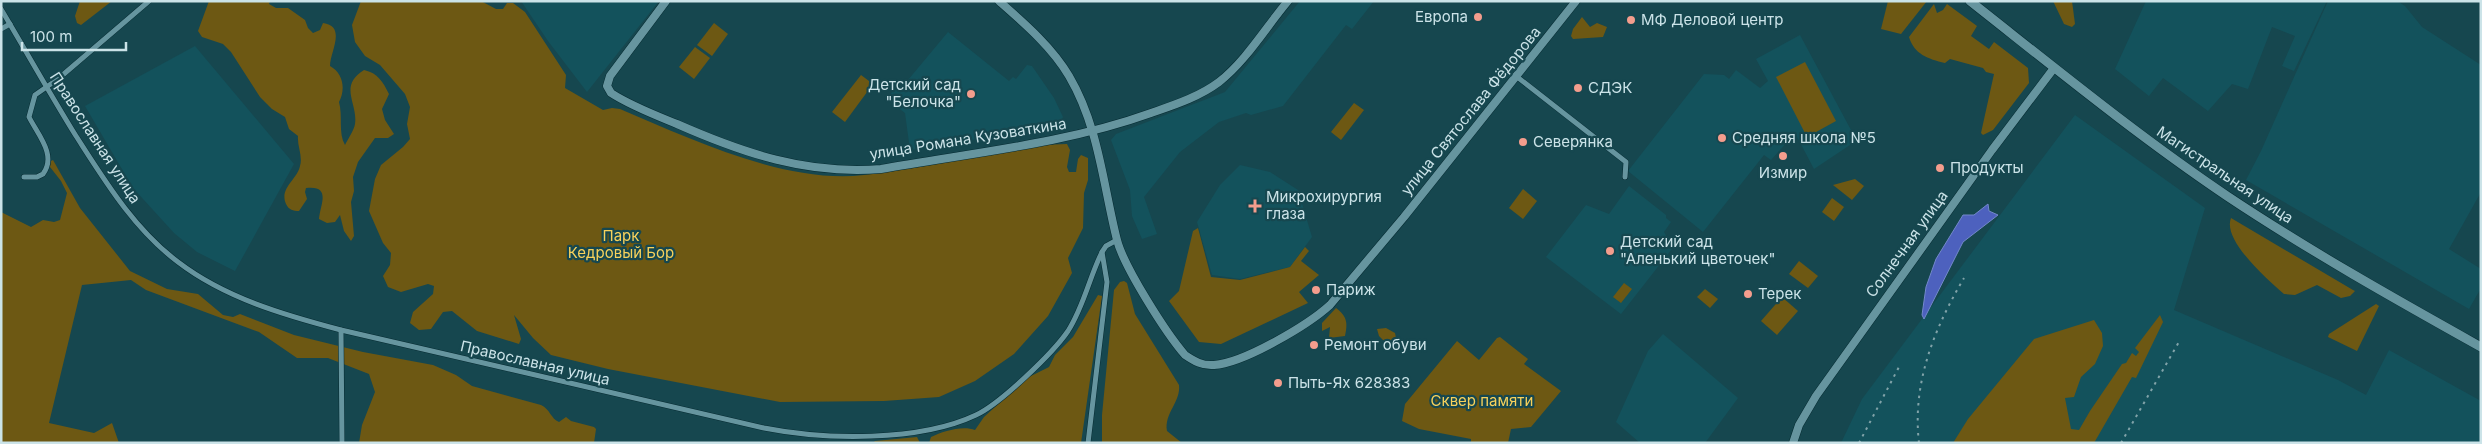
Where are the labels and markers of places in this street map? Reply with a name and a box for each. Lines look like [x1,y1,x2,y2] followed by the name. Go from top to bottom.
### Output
[1415,7,1468,26] place label: Европа
[1641,10,1783,29] place label: МФ Деловой центр
[1472,11,1484,23] marker: Европа
[1625,14,1637,26] marker: МФ Деловой центр
[868,75,961,111] place label: Детский сад "Белочка"
[1588,78,1632,97] place label: СДЭК
[1572,82,1584,94] marker: СДЭК
[965,88,977,100] marker: Детский сад "Белочка"
[1732,128,1876,147] place label: Средняя школа №5
[1533,132,1613,151] place label: Северянка
[1716,132,1728,144] marker: Средняя школа №5
[1517,136,1529,148] marker: Северянка
[1777,150,1789,162] marker: Измир
[1950,158,2024,177] place label: Продукты
[1934,162,1946,174] marker: Продукты
[1759,163,1807,182] place label: Измир
[1266,187,1382,223] place label: Микрохирургия глаза
[1248,199,1262,213] marker: Микрохирургия глаза
[1620,232,1775,268] place label: Детский сад "Аленький цветочек"
[1604,245,1616,257] marker: Детский сад "Аленький цветочек"
[1326,280,1376,299] place label: Париж
[1310,284,1322,296] marker: Париж
[1758,284,1801,303] place label: Терек
[1742,288,1754,300] marker: Терек
[1324,335,1427,354] place label: Ремонт обуви
[1308,339,1320,351] marker: Ремонт обуви
[1288,373,1410,392] place label: Пыть-Ях 628383
[1272,377,1284,389] marker: Пыть-Ях 628383

